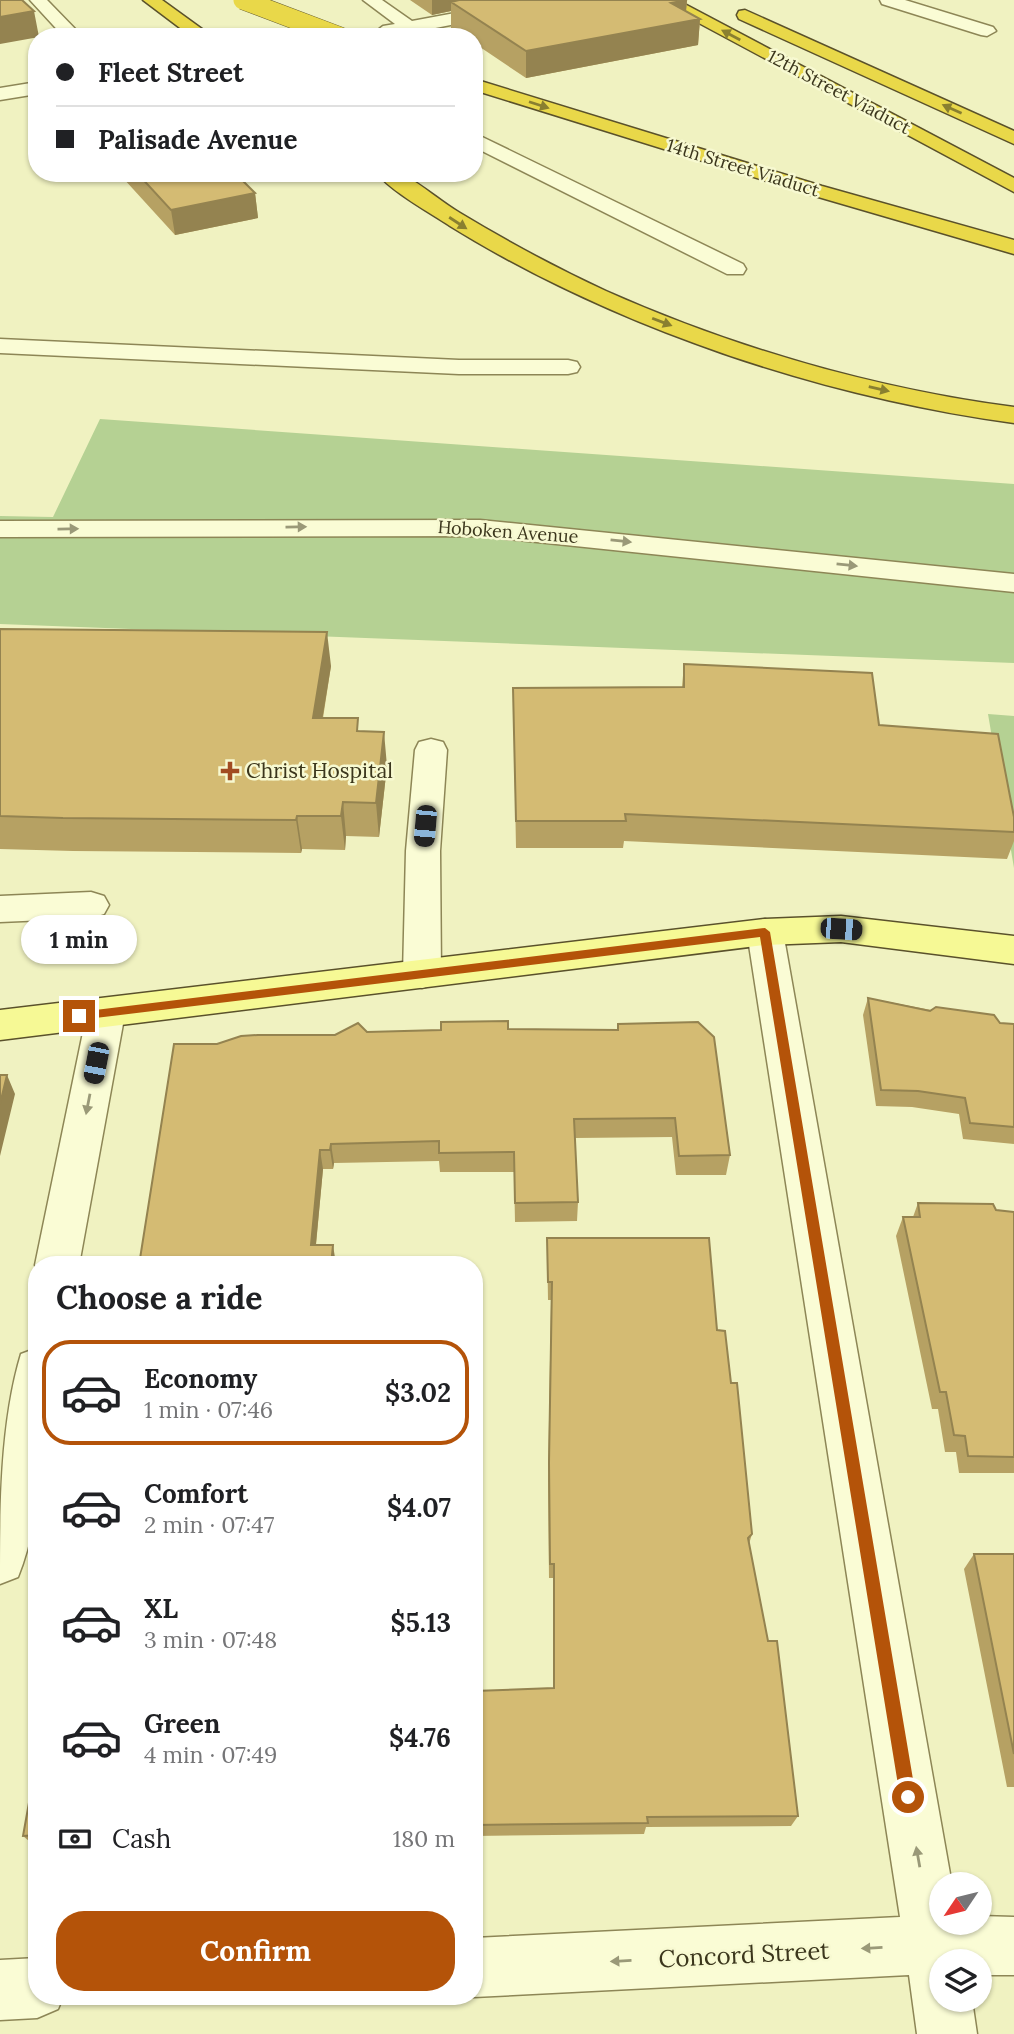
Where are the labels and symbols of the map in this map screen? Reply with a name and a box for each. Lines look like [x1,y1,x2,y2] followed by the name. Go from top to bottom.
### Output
[721,30,741,41] one-way arrow
[764,44,915,139] street label: 12th Street Viaduct
[529,100,550,111] one-way arrow
[942,104,962,115] one-way arrow
[664,133,822,202] street label: 14th Street Viaduct
[449,216,467,230] one-way arrow
[652,317,673,328] one-way arrow
[868,384,890,395] one-way arrow
[437,515,580,548] street label: Hoboken Avenue
[285,521,307,533] one-way arrow
[57,523,79,535] one-way arrow
[610,536,632,547] one-way arrow
[836,560,858,571] one-way arrow
[246,757,393,784] place label: Christ Hospital
[220,761,240,781] marker: Christ Hospital
[413,804,438,848] car
[21,914,137,964] callout: 1 min
[820,917,863,941] car
[63,1000,95,1032] route end
[82,1040,111,1086] car
[82,1093,93,1115] one-way arrow
[892,1781,924,1813] route start
[912,1846,923,1868] one-way arrow
[929,1872,992,1936] north arrow
[658,1935,831,1974] street label: Concord Street
[861,1943,883,1954] one-way arrow
[609,1955,631,1966] one-way arrow

